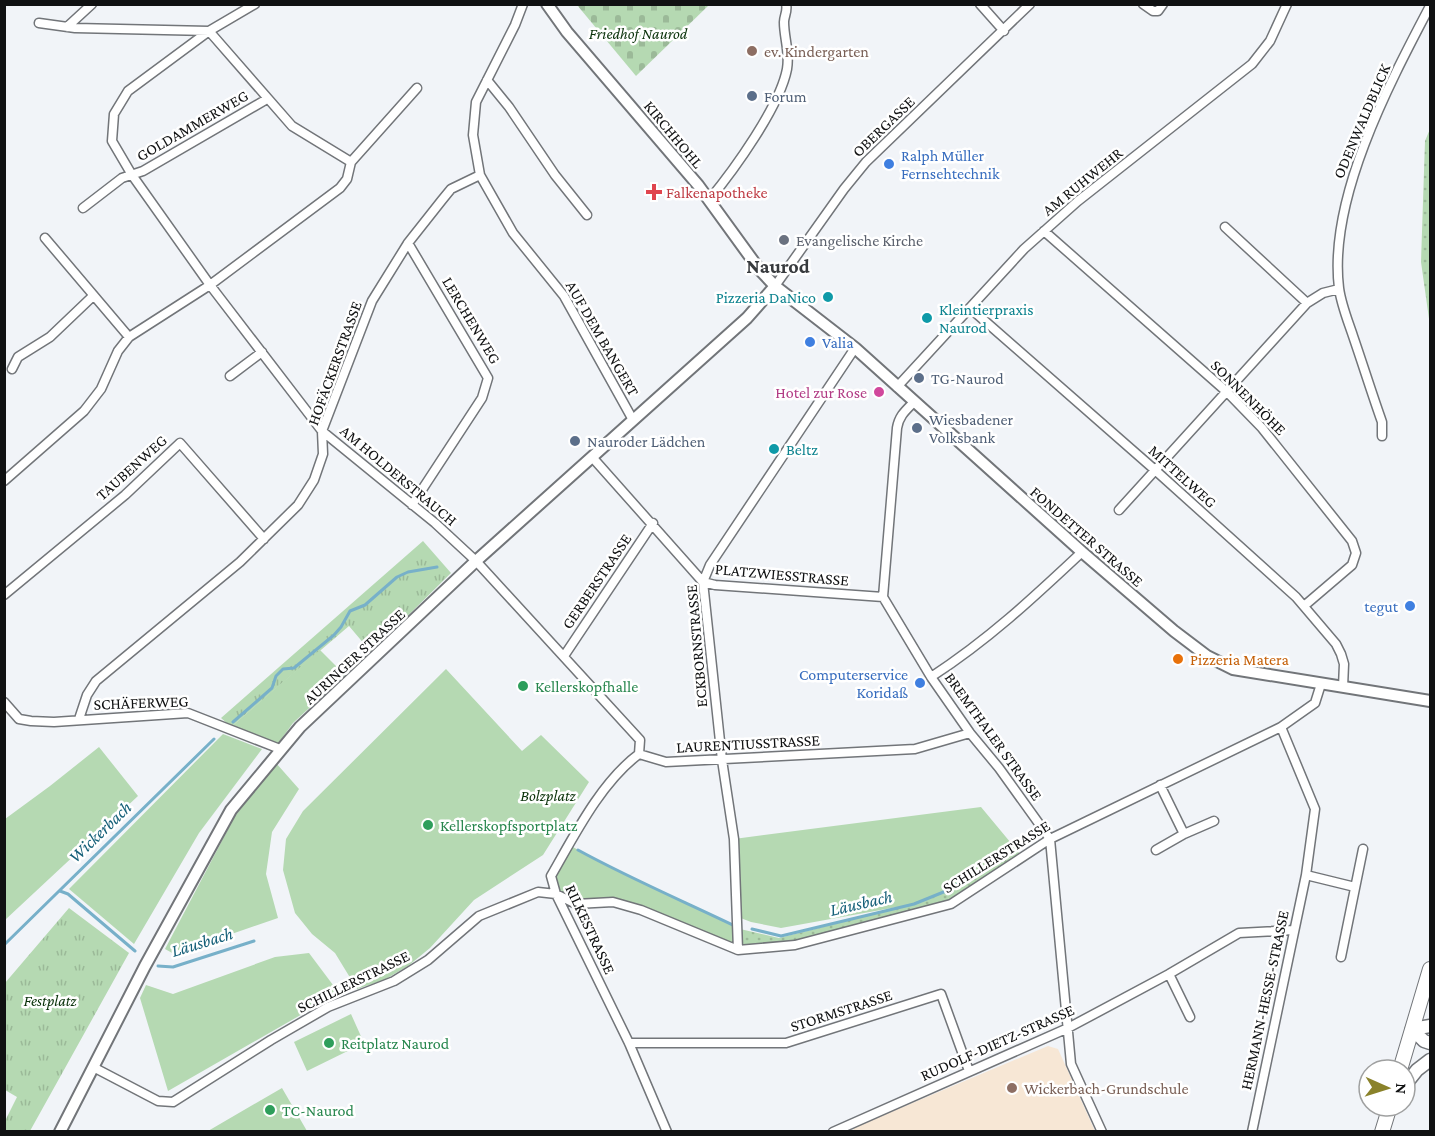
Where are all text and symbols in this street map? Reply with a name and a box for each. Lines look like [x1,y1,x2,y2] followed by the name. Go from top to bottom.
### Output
[589,25,688,43] park label: Friedhof Naurod
[764,43,869,61] place label: ev. Kindergarten
[745,44,759,58] marker: ev. Kindergarten
[1330,61,1394,181] street label: ODENWALDBLICK
[134,87,251,164] street label: GOLDAMMERWEG
[764,88,807,105] place label: Forum
[745,89,759,103] marker: Forum
[849,92,918,160] street label: OBERGASSE
[641,97,707,171] street label: KIRCHHOHL
[1039,144,1126,219] street label: AM RUHWEHR
[901,147,1000,182] place label: Ralph Müller Fernsehtechnik
[882,157,896,171] marker: Ralph Müller Fernsehtechnik
[666,184,768,202] place label: Falkenapotheke
[647,185,661,199] marker: Falkenapotheke
[796,232,923,250] place label: Evangelische Kirche
[777,233,791,247] marker: Evangelische Kirche
[746,255,810,277] district label: Naurod
[439,274,504,367] street label: LERCHENWEG
[563,278,643,399] street label: AUF DEM BANGERT
[716,289,816,306] place label: Pizzeria DaNico
[821,290,835,304] marker: Pizzeria DaNico
[304,298,365,428] street label: HOFÄCKERSTRASSE
[939,301,1034,336] place label: Kleintierpraxis Naurod
[920,311,934,325] marker: Kleintierpraxis Naurod
[822,334,854,351] place label: Valia
[803,335,817,349] marker: Valia
[1208,356,1290,439] street label: SONNENHÖHE
[931,370,1004,387] place label: TG-Naurod
[912,371,926,385] marker: TG-Naurod
[775,384,867,401] place label: Hotel zur Rose
[872,385,886,399] marker: Hotel zur Rose
[929,411,1014,446] place label: Wiesbadener Volksbank
[910,421,924,435] marker: Wiesbadener Volksbank
[337,422,460,529] street label: AM HOLDERSTRAUCH
[93,431,170,503] street label: TAUBENWEG
[587,433,706,450] place label: Nauroder Lädchen
[568,434,582,448] marker: Nauroder Lädchen
[786,441,818,458] place label: Beltz
[767,442,781,456] marker: Beltz
[1145,442,1220,511] street label: MITTELWEG
[1027,483,1147,590] street label: FONDETTER STRASSE
[558,530,635,632] street label: GERBERSTRASSE
[714,560,850,589] street label: PLATZWIESSTRASSE
[683,583,710,708] street label: ECKBORNSTRASSE
[1364,598,1399,616] place label: tegut
[1403,599,1417,613] marker: tegut
[300,605,408,707] street label: AURINGER STRASSE
[1190,651,1289,668] place label: Pizzeria Matera
[1171,652,1185,666] marker: Pizzeria Matera
[799,666,908,701] place label: Computerservice Koridaß
[942,669,1046,804] street label: BREMTHALER STRASSE
[913,676,927,690] marker: Computerservice Koridaß
[535,678,638,696] place label: Kellerskopfhalle
[516,679,530,693] marker: Kellerskopfhalle
[93,692,189,713] street label: SCHÄFERWEG
[676,731,821,756] street label: LAURENTIUSSTRASSE
[520,787,577,805] park label: Bolzplatz
[64,797,136,867] water label: Wickerbach
[440,817,578,835] place label: Kellerskopfsportplatz
[940,817,1053,896] street label: SCHILLERSTRASSE
[421,818,435,832] marker: Kellerskopfsportplatz
[562,882,619,977] street label: RILKESTRASSE
[828,886,894,920] water label: Läusbach
[1237,908,1292,1091] street label: HERMANN-HESSE-STRASSE
[169,923,236,961] water label: Läusbach
[294,947,412,1016] street label: SCHILLERSTRASSE
[788,986,894,1035] street label: STORMSTRASSE
[23,992,77,1010] park label: Festplatz
[918,1001,1077,1084] street label: RUDOLF-DIETZ-STRASSE
[341,1035,450,1053] place label: Reitplatz Naurod
[322,1036,336,1050] marker: Reitplatz Naurod
[1357,1058,1417,1118] north arrow
[1024,1080,1189,1097] place label: Wickerbach-Grundschule
[1005,1081,1019,1095] marker: Wickerbach-Grundschule
[1393,1083,1410,1095] text: N
[282,1102,354,1119] place label: TC-Naurod
[263,1103,277,1117] marker: TC-Naurod

